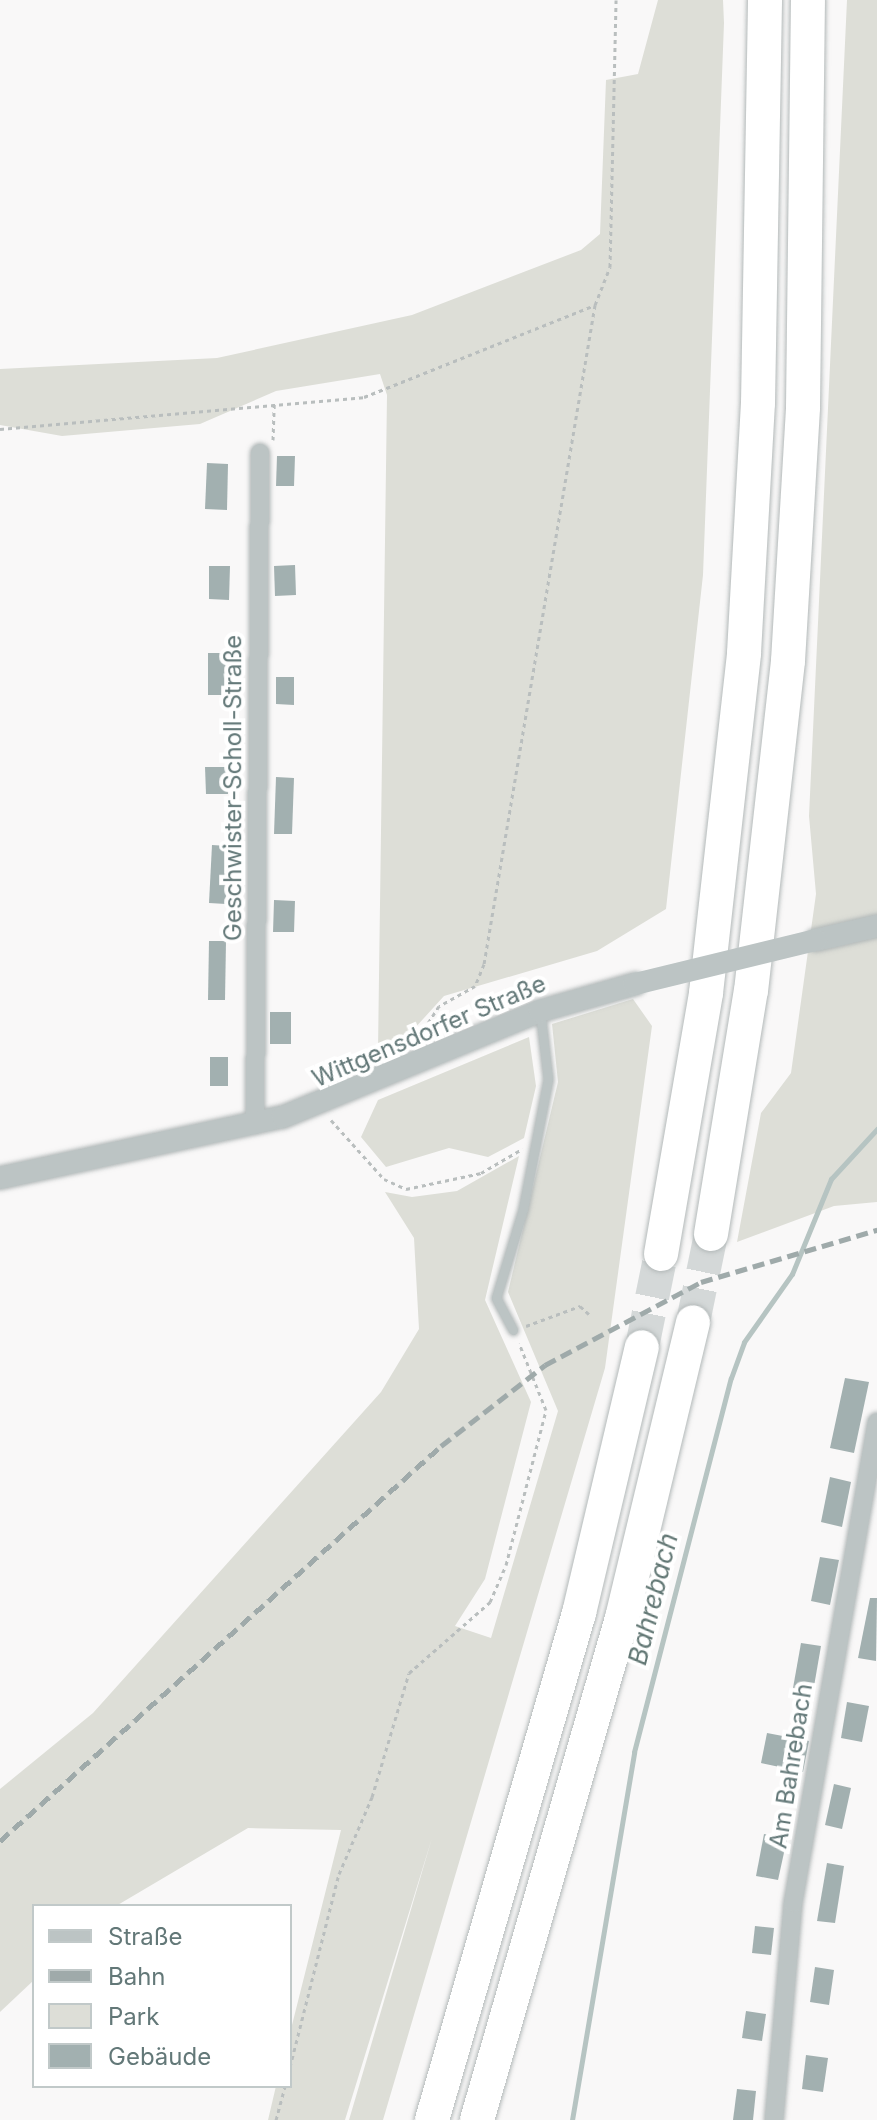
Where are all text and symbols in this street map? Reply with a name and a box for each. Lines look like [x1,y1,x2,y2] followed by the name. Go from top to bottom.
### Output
[219,635,247,941] street label: Geschwister-Scholl-Straße
[308,969,550,1093] street label: Wittgensdorfer Straße
[622,1530,684,1668] water label: Bahrebach
[764,1681,818,1851] street label: Am Bahrebach
[32,1904,292,2088] legend
[108,1922,183,1951] text: Straße
[108,1962,166,1991] text: Bahn
[108,2002,159,2031] text: Park
[108,2042,211,2071] text: Gebäude

